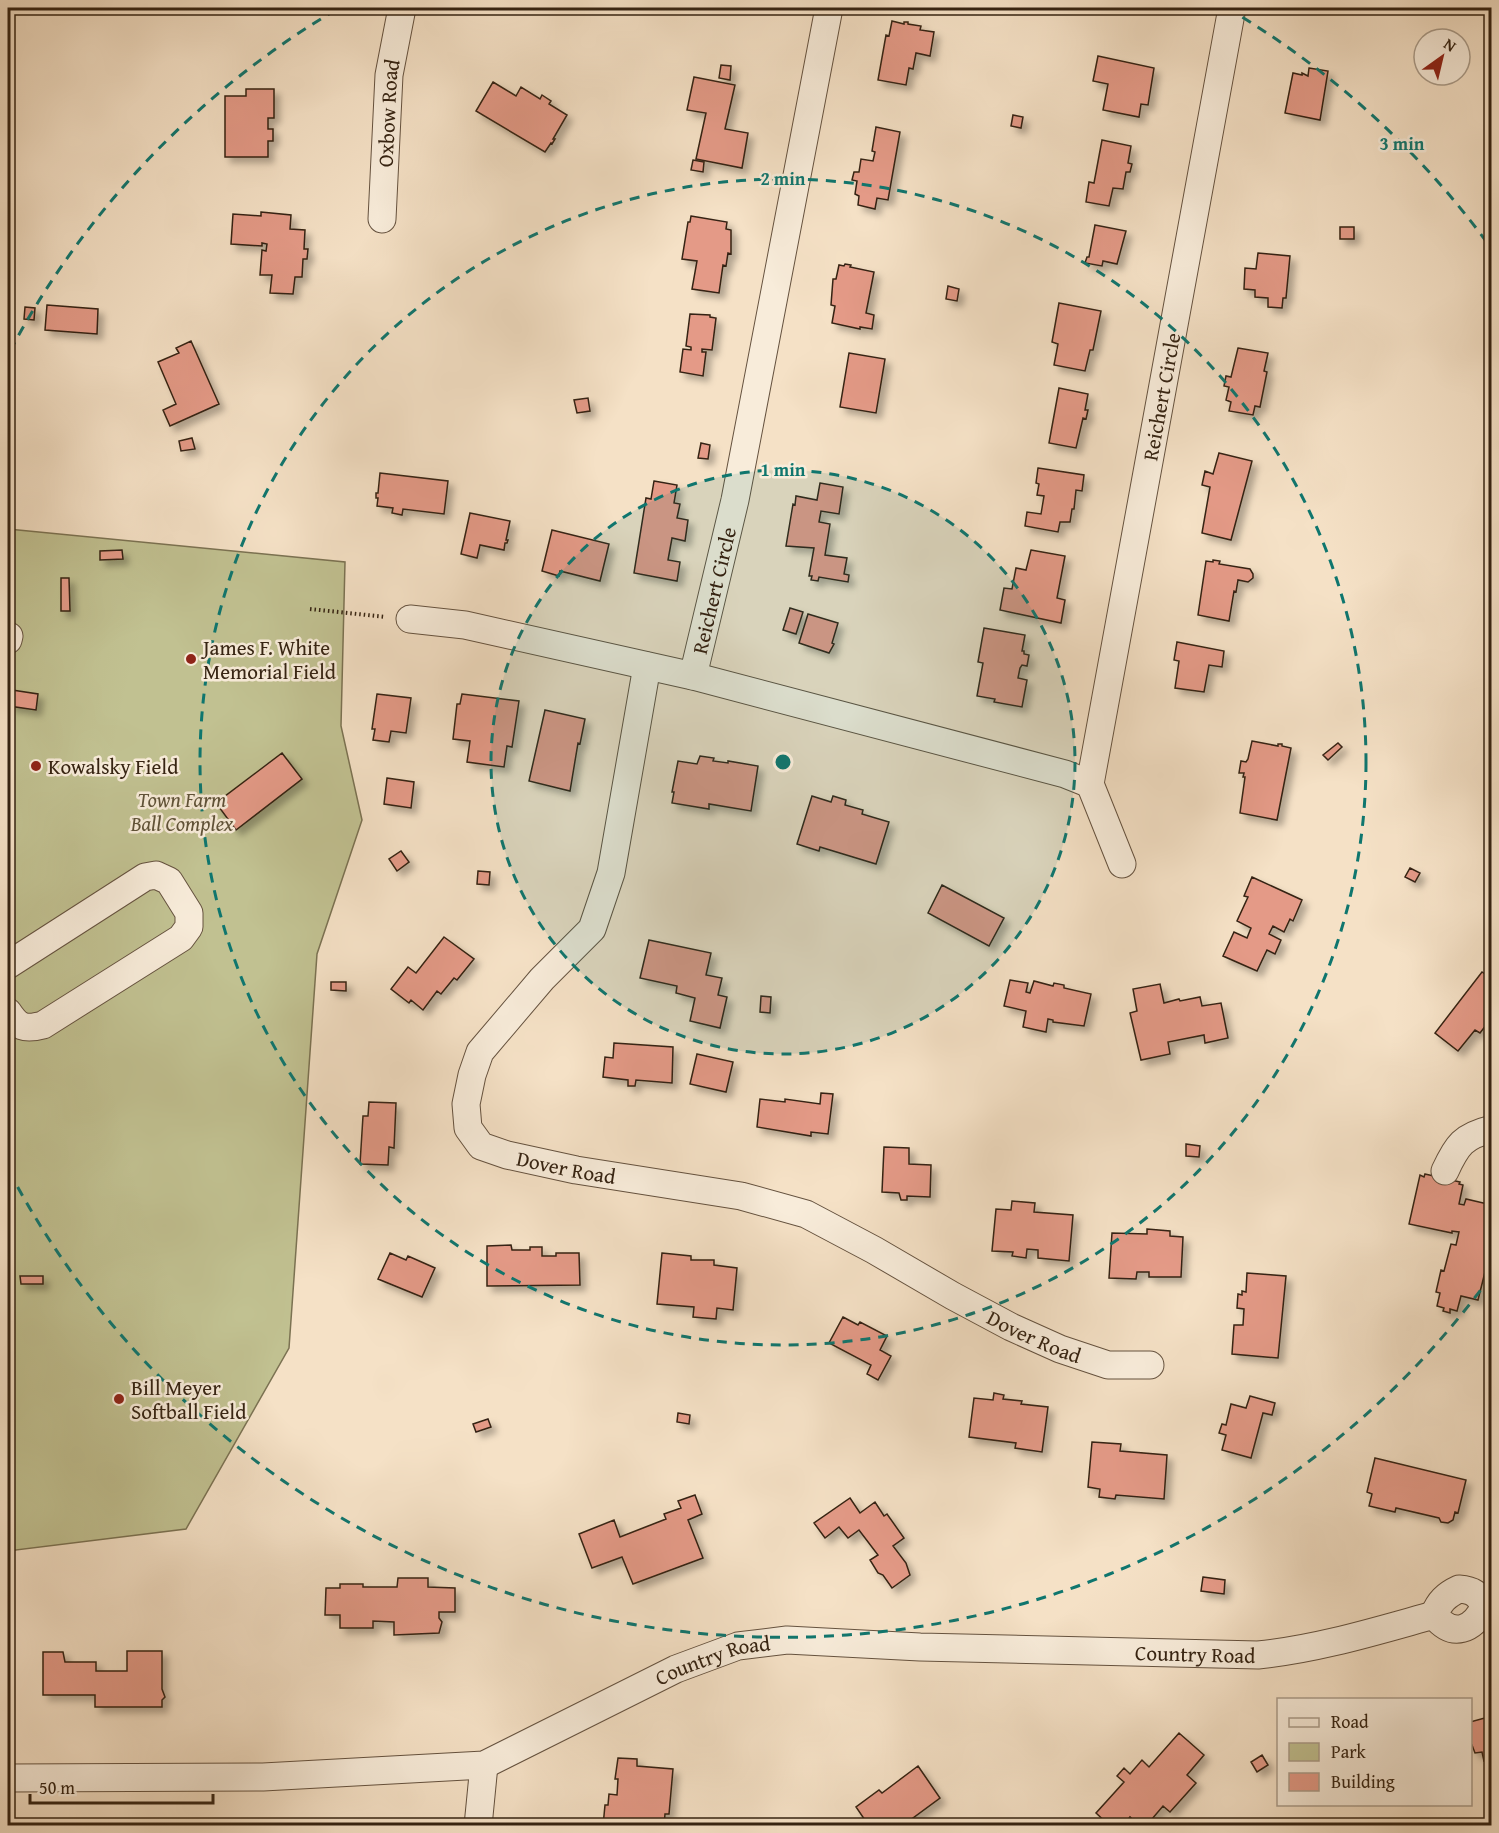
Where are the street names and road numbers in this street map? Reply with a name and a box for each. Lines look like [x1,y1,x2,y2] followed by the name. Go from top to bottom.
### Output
[369,56,407,168] street label: Oxbow Road
[1134,330,1188,463] street label: Reichert Circle
[683,524,744,657] street label: Reichert Circle
[514,1142,619,1192] street label: Dover Road
[982,1302,1086,1371] street label: Dover Road
[649,1627,773,1693] street label: Country Road
[1135,1637,1257,1670] street label: Country Road

